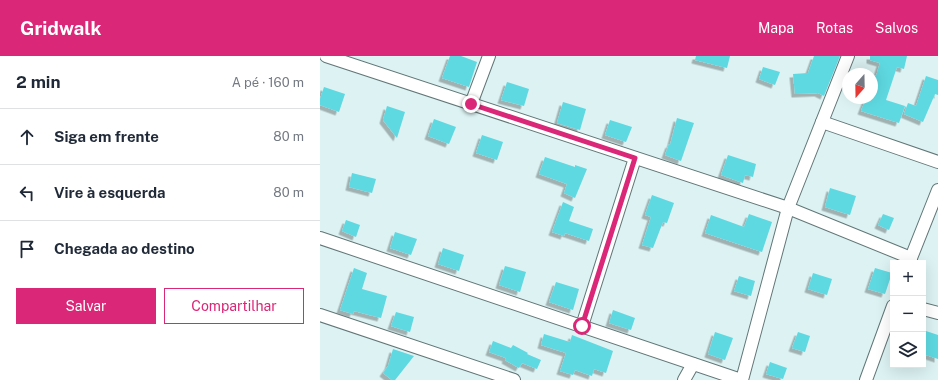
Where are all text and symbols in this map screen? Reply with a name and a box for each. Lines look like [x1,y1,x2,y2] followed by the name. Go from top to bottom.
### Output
[20,17,101,39] text: Gridwalk
[758,20,794,36] text: Mapa
[816,20,853,36] text: Rotas
[875,20,918,36] text: Salvos
[842,68,878,104] north arrow
[16,72,61,92] text: 2 min
[232,75,304,90] text: A pé · 160 m
[462,95,480,113] route end
[16,126,38,148] icon: ahead
[54,128,159,145] text: Siga em frente
[273,129,304,144] text: 80 m
[16,182,38,204] icon: left
[54,184,166,201] text: Vire à esquerda
[273,185,304,200] text: 80 m
[16,238,38,260] icon: arrive
[54,240,195,257] text: Chegada ao destino
[890,260,926,368] map controls
[890,260,926,296] button: +
[16,288,156,324] button: Salvar
[164,288,304,324] button: Compartilhar
[890,296,926,332] button: −
[573,317,591,335] route start
[890,332,926,368] button: layers

